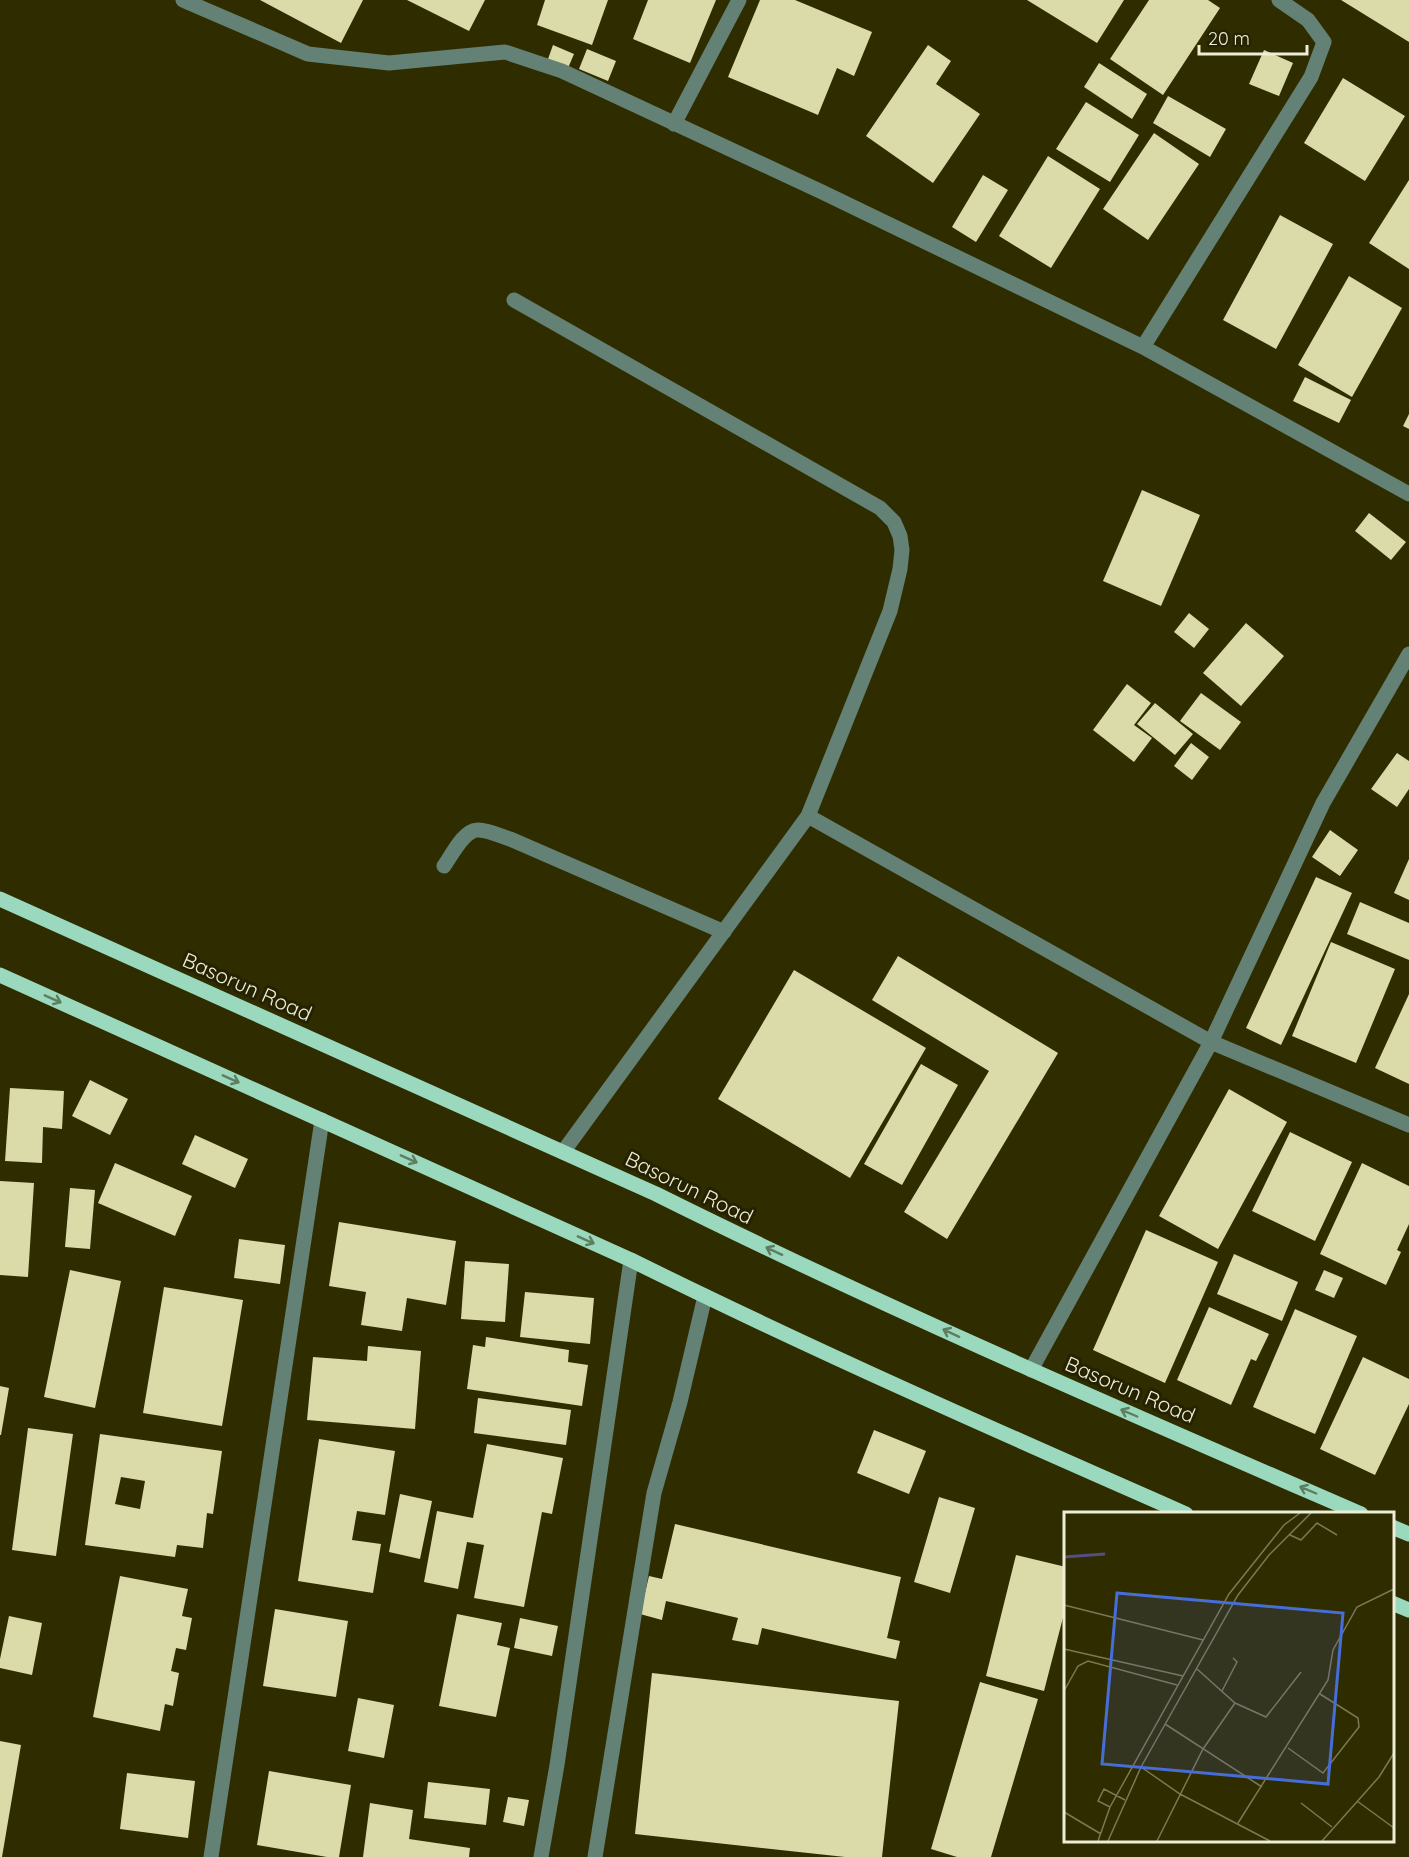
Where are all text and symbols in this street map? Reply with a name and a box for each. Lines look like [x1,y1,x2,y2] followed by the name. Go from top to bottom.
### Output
[1199,18,1307,56] scale bar
[1208,27,1250,50] text: 20 m
[179,946,316,1026] street label: Basorun Road
[44,993,62,1005] one-way arrow
[221,1074,240,1085] one-way arrow
[621,1145,758,1229] street label: Basorun Road
[399,1154,417,1166] one-way arrow
[577,1234,595,1246] one-way arrow
[765,1245,783,1257] one-way arrow
[942,1327,960,1339] one-way arrow
[1061,1350,1199,1428] street label: Basorun Road
[1120,1406,1138,1418] one-way arrow
[1299,1484,1317,1495] one-way arrow
[1064,1512,1394,1842] inset map

